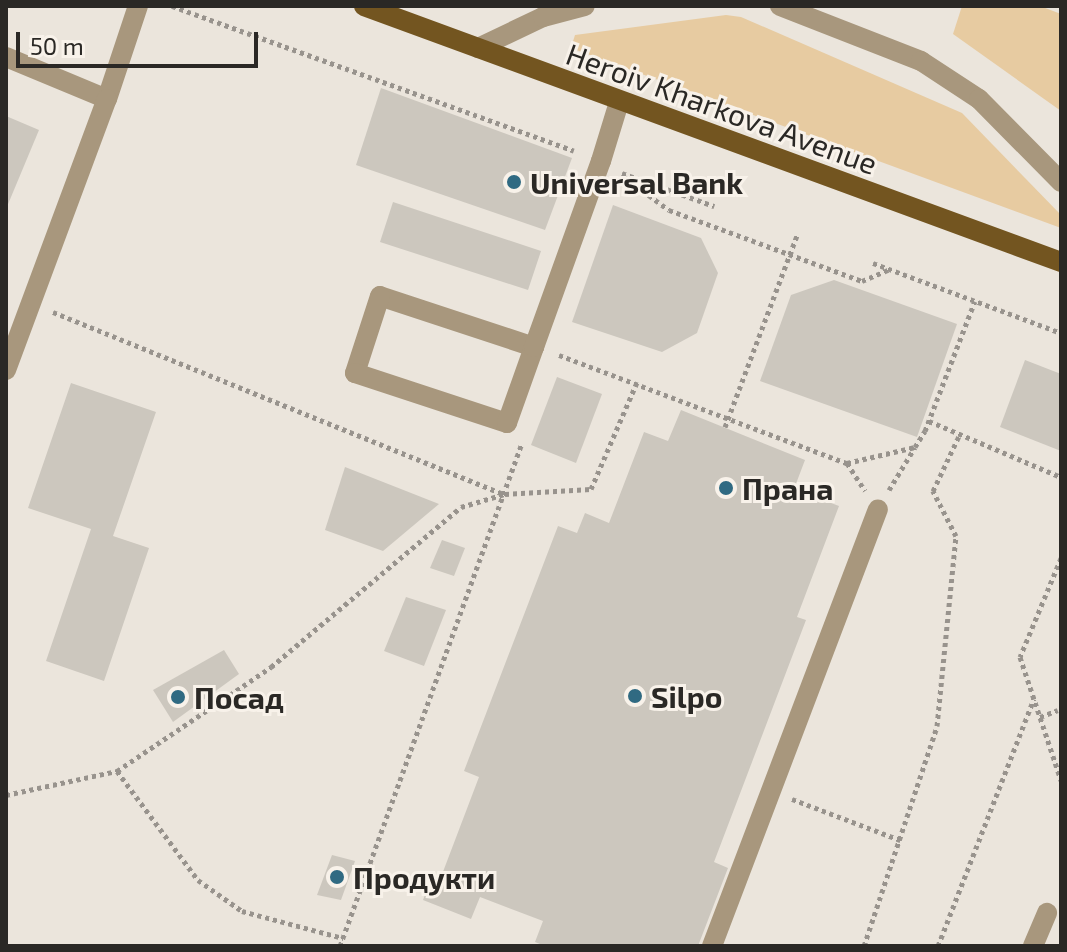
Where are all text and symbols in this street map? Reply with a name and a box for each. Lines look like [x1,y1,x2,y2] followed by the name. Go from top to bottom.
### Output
[20,16,262,66] scale bar
[30,31,84,60] text: 50 m
[561,35,883,181] street label: Heroiv Kharkova Avenue
[530,164,744,200] place label: Universal Bank
[505,173,523,191] marker: Universal Bank
[742,470,833,506] place label: Прана
[717,479,735,497] marker: Прана
[651,678,722,714] place label: Silpo
[194,679,284,715] place label: Посад
[626,687,644,705] marker: Silpo
[169,688,187,706] marker: Посад
[353,859,495,895] place label: Продукти
[328,868,346,886] marker: Продукти

